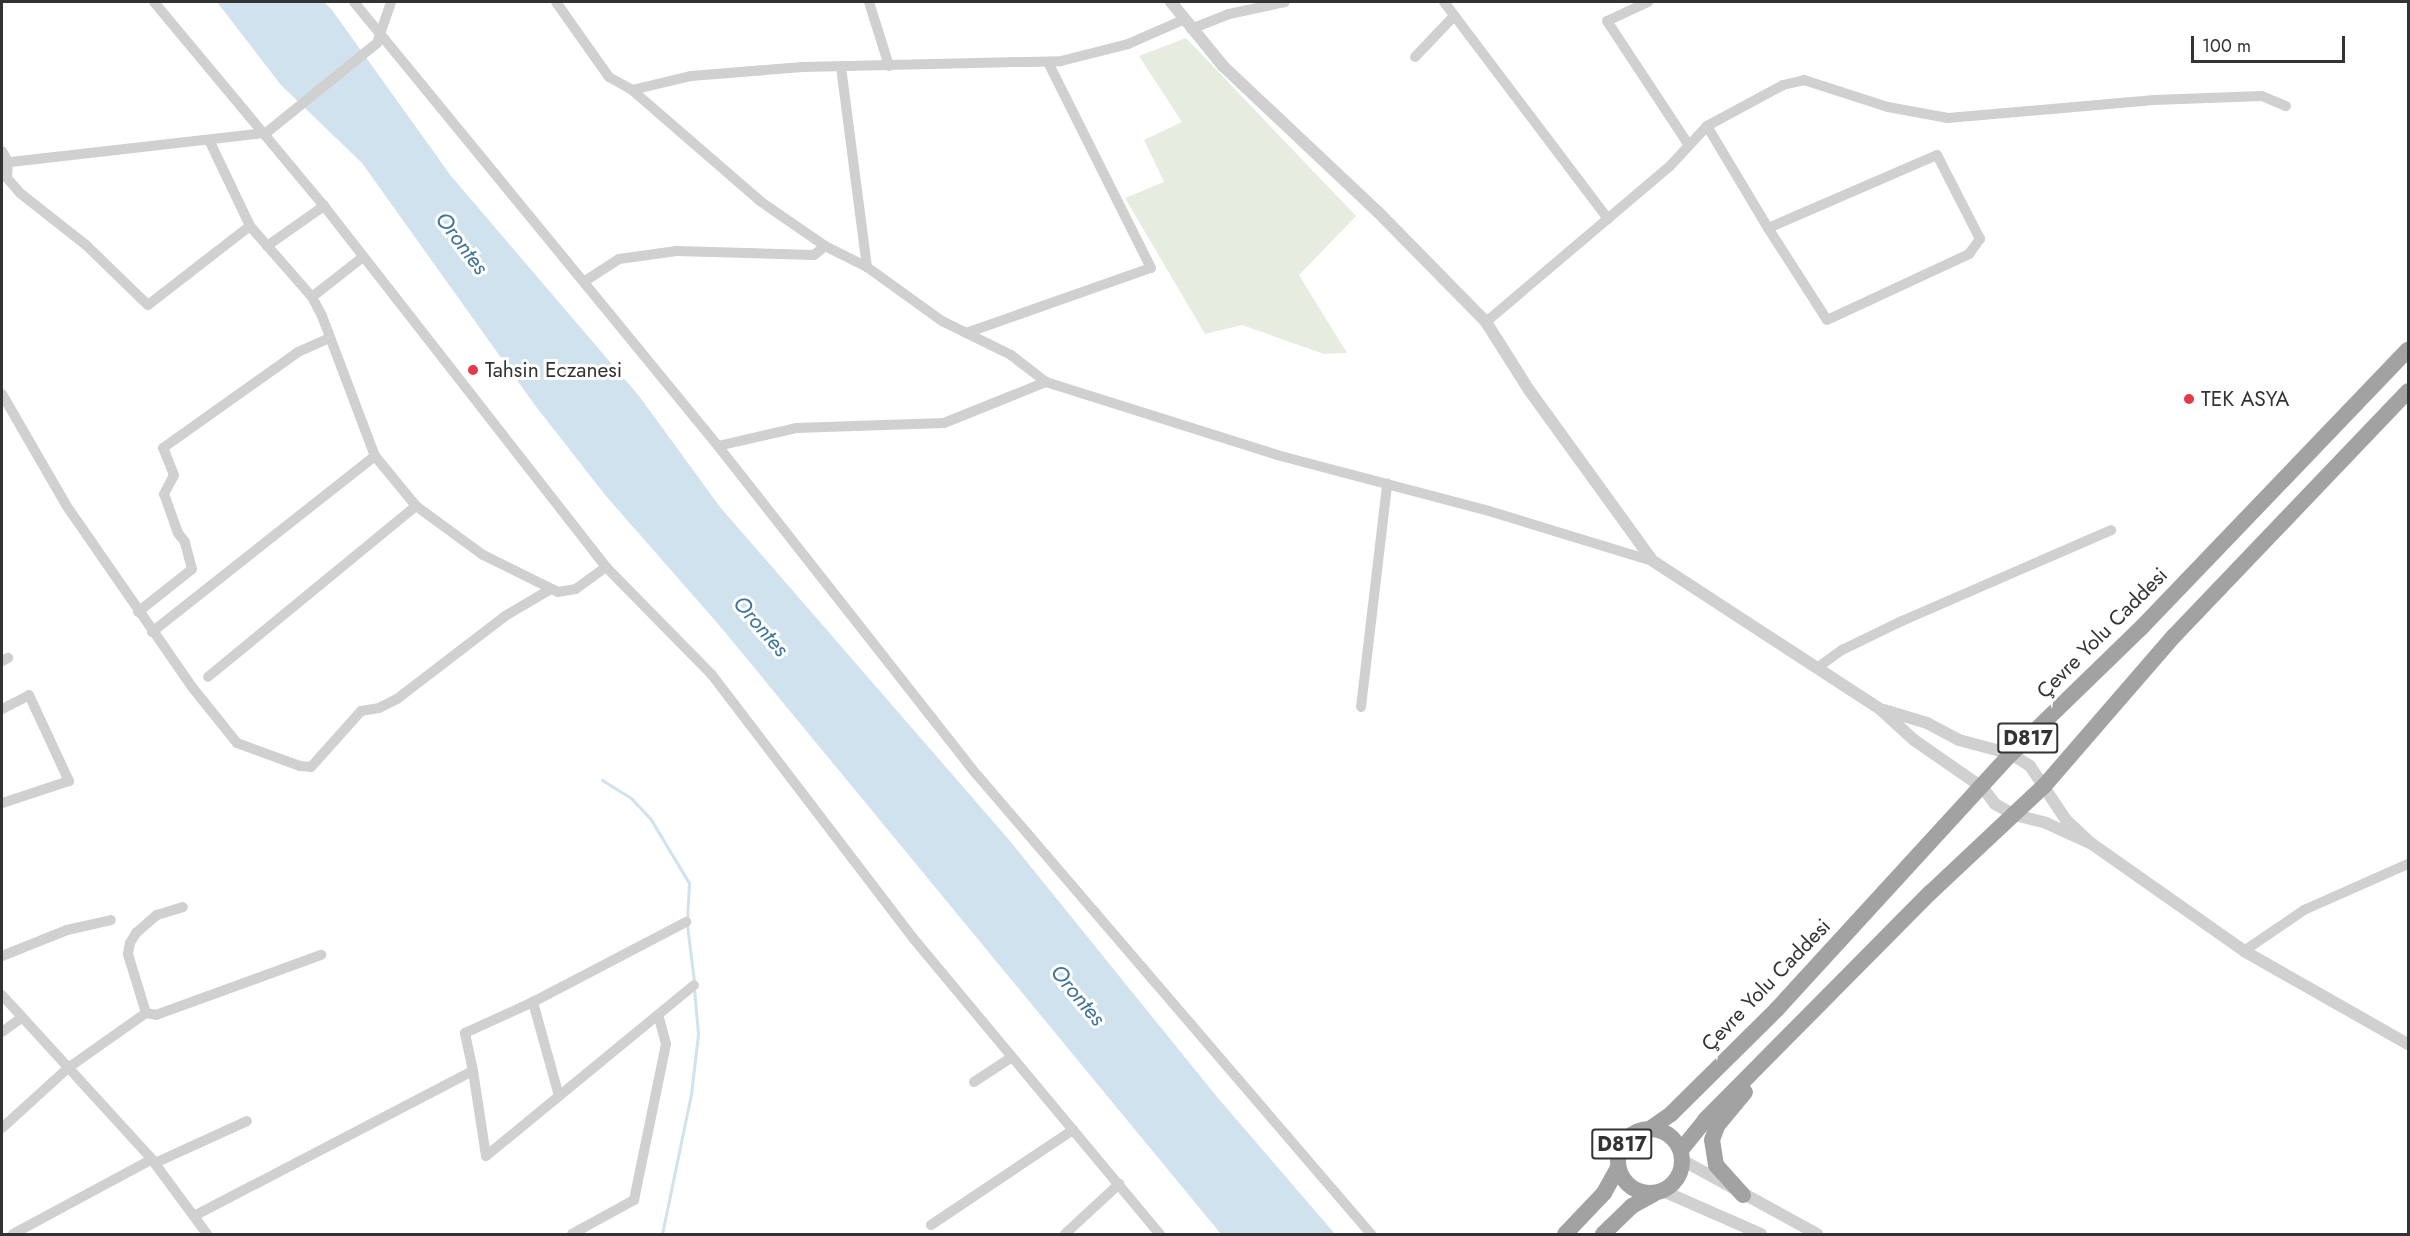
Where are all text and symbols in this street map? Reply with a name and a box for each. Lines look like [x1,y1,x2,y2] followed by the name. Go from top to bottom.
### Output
[2194,24,2348,62] scale bar
[2202,33,2251,59] text: 100 m
[430,207,494,279] water label: Orontes
[485,357,622,383] place label: Tahsin Eczanesi
[466,363,480,377] marker: Tahsin Eczanesi
[2201,386,2289,412] place label: TEK ASYA
[2182,392,2196,406] marker: TEK ASYA
[2031,562,2173,704] street label: Çevre Yolu Caddesi
[728,590,794,662] water label: Orontes
[1996,721,2060,755] road number: D817
[1696,913,1836,1057] street label: Çevre Yolu Caddesi
[1045,959,1111,1031] water label: Orontes
[1590,1127,1654,1161] road number: D817

